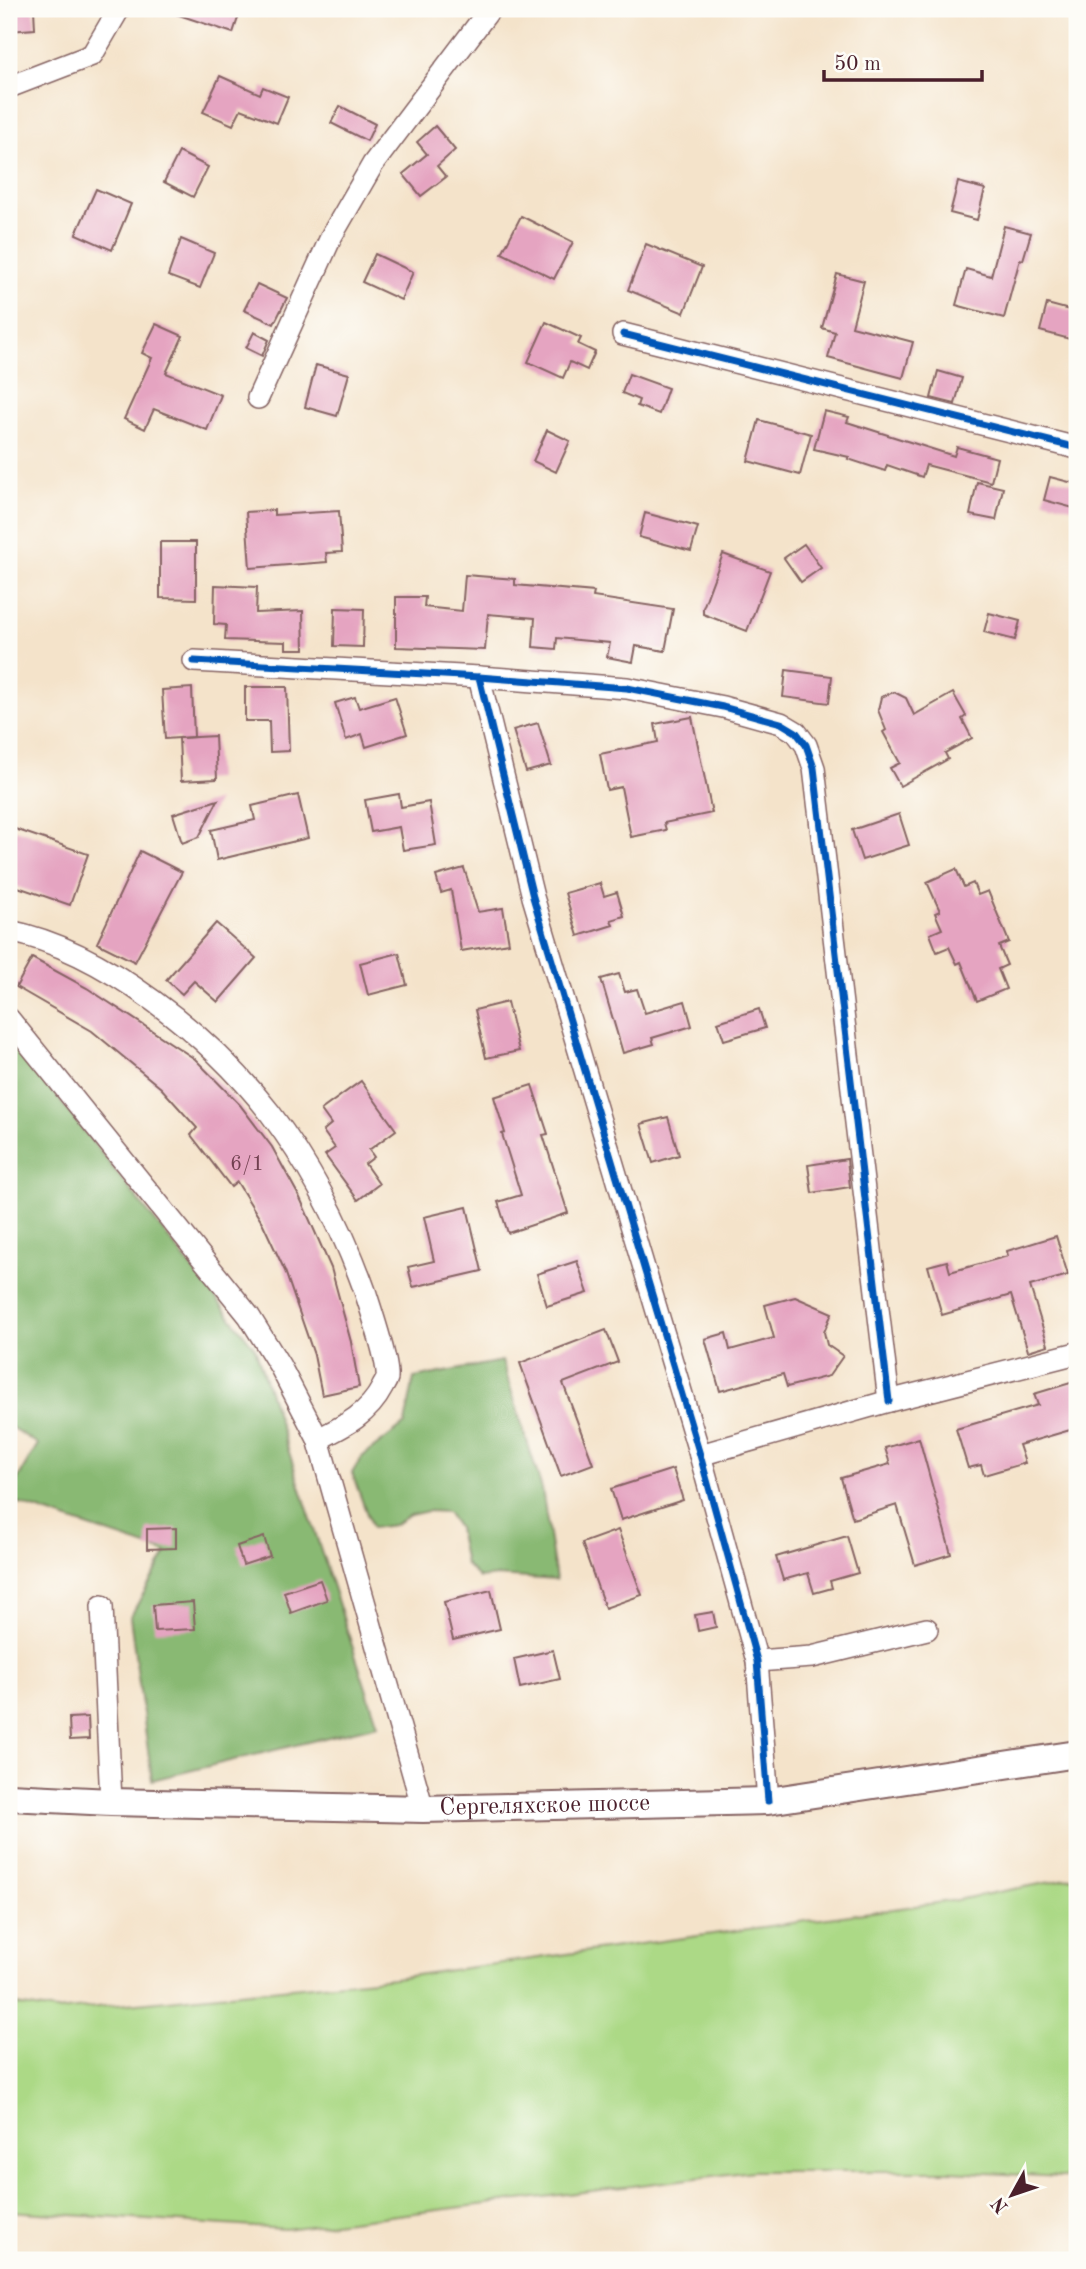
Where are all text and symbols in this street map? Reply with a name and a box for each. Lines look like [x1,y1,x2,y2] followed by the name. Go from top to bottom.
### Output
[824,38,981,82] scale bar
[834,54,881,75] text: 50 m
[230,1154,264,1175] house number: 6/1
[439,1792,650,1821] street label: Сергеляхское шоссе
[978,2160,1048,2230] north arrow
[989,2192,1013,2216] text: N

